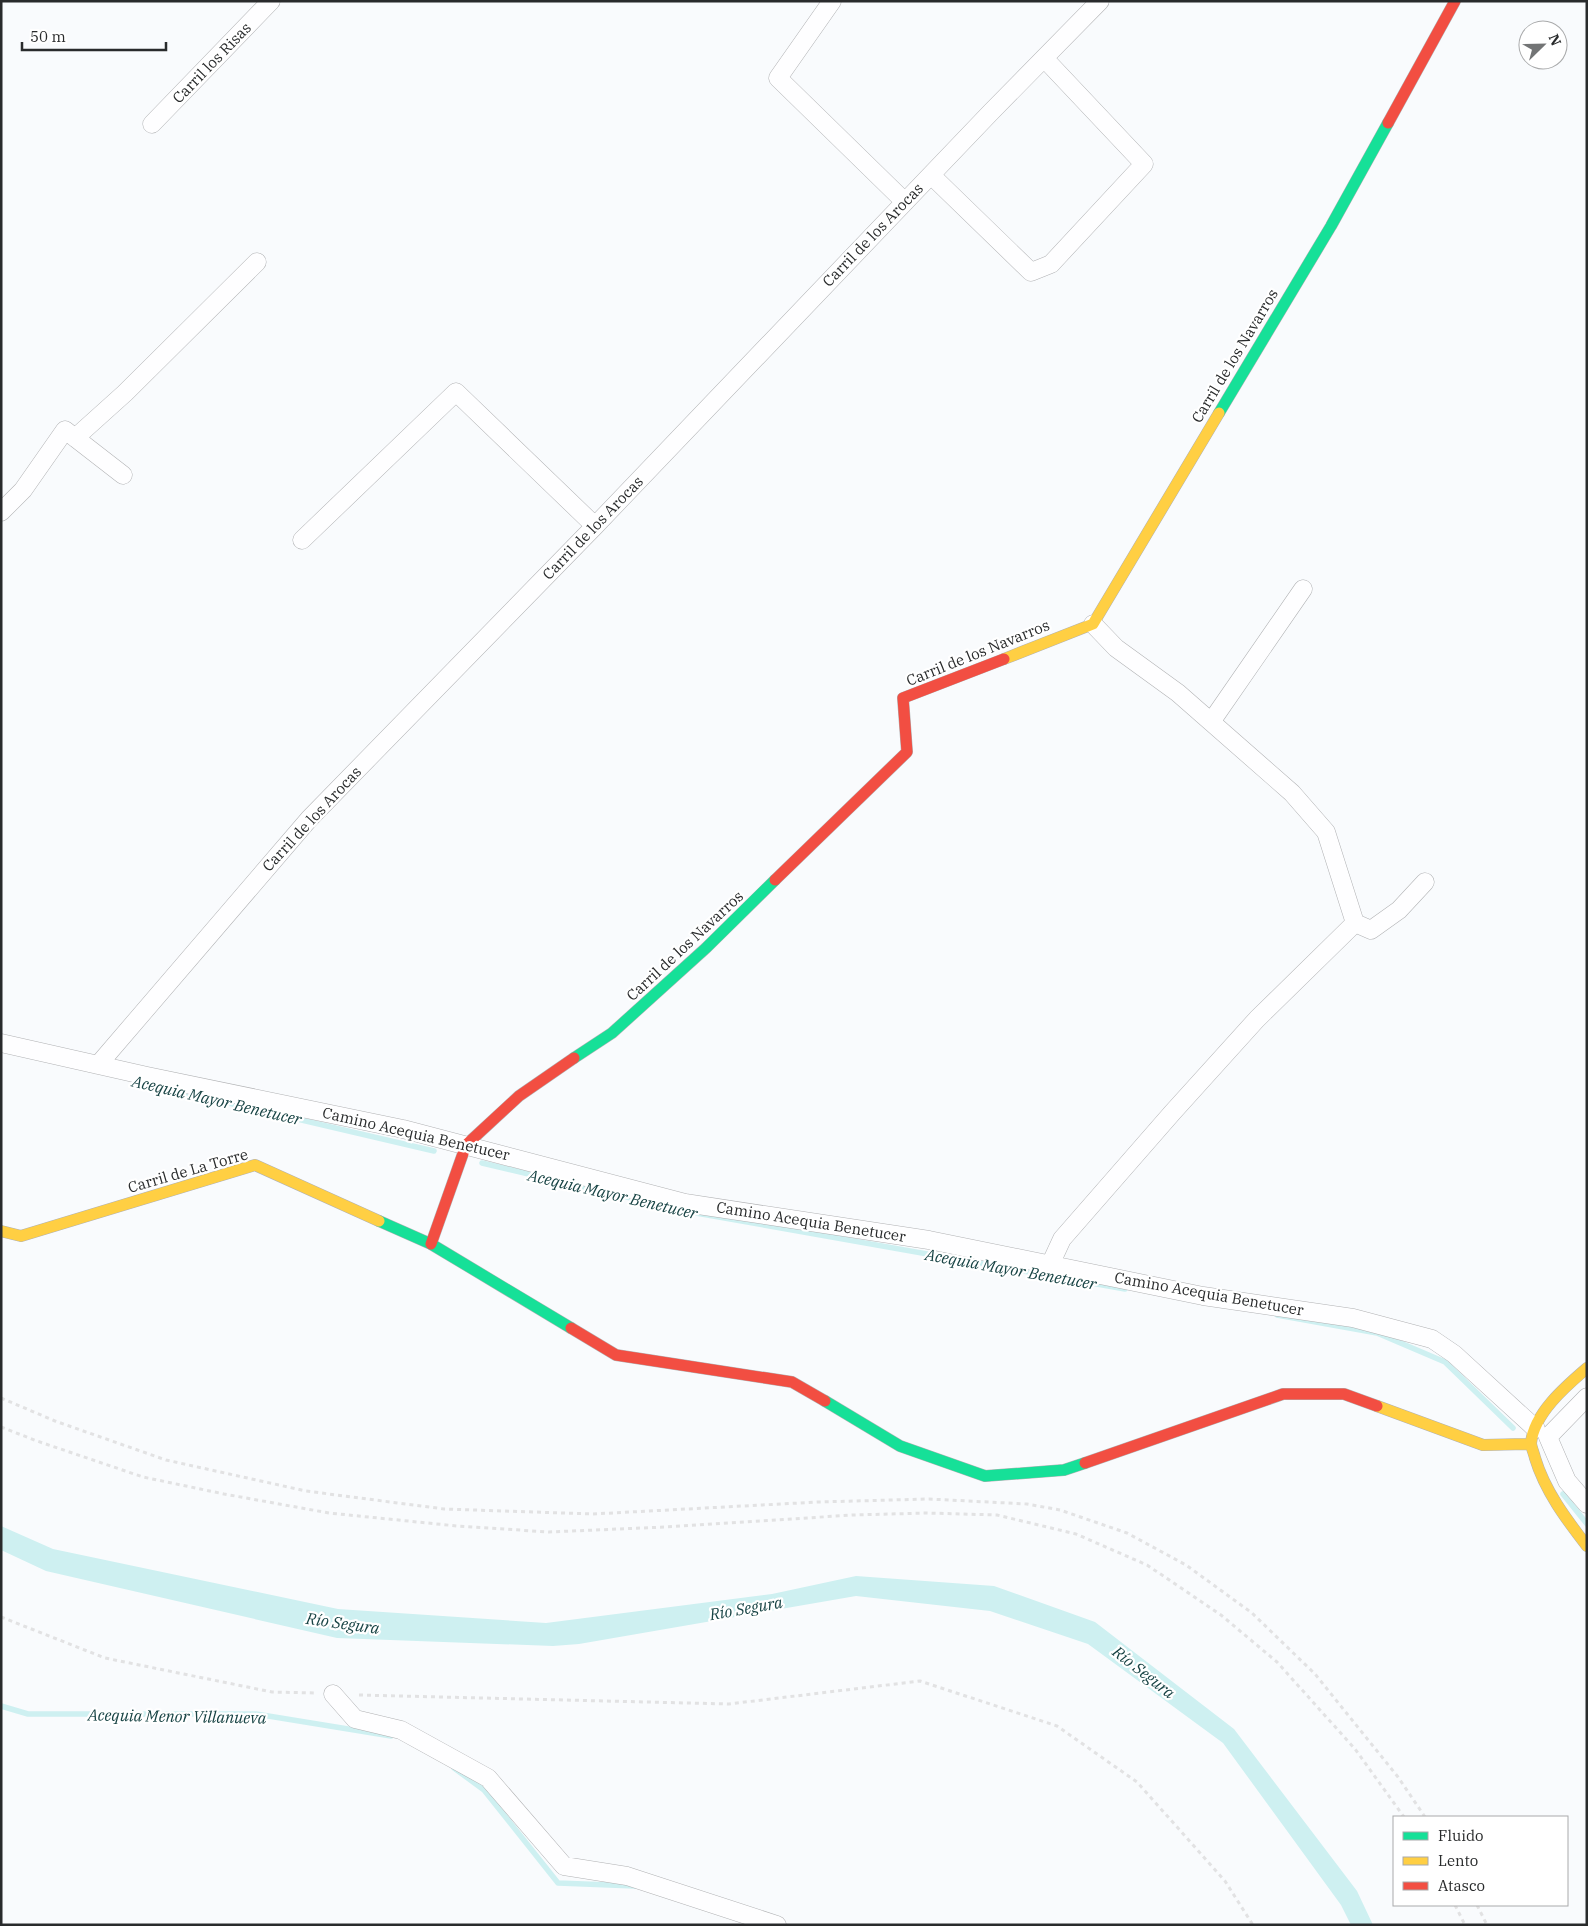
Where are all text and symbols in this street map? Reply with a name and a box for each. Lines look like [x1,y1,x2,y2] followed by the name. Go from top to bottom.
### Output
[168,18,255,107] street label: Carril los Risas
[22,20,166,52] scale bar
[1518,20,1568,70] north arrow
[30,27,66,46] text: 50 m
[1545,31,1565,49] text: N
[818,179,927,290] street label: Carril de los Arocas
[1187,285,1282,426] street label: Carril de los Navarros
[538,472,647,583] street label: Carril de los Arocas
[903,615,1052,690] street label: Carril de los Navarros
[258,762,365,875] street label: Carril de los Arocas
[622,887,747,1005] street label: Carril de los Navarros
[129,1071,305,1129] water label: Acequia Mayor Benetucer
[321,1103,512,1164] street label: Camino Acequia Benetucer
[126,1144,250,1197] street label: Carril de La Torre
[525,1165,701,1223] water label: Acequia Mayor Benetucer
[715,1197,907,1246] street label: Camino Acequia Benetucer
[923,1244,1099,1294] water label: Acequia Mayor Benetucer
[1113,1268,1305,1320] street label: Camino Acequia Benetucer
[707,1592,784,1624] water label: Río Segura
[304,1608,381,1638] water label: Río Segura
[1108,1641,1179,1703] water label: Río Segura
[87,1704,267,1728] water label: Acequia Menor Villanueva
[1393,1816,1568,1906] legend
[1438,1826,1483,1845] text: Fluido
[1438,1851,1478,1870] text: Lento
[1438,1876,1485,1895] text: Atasco

